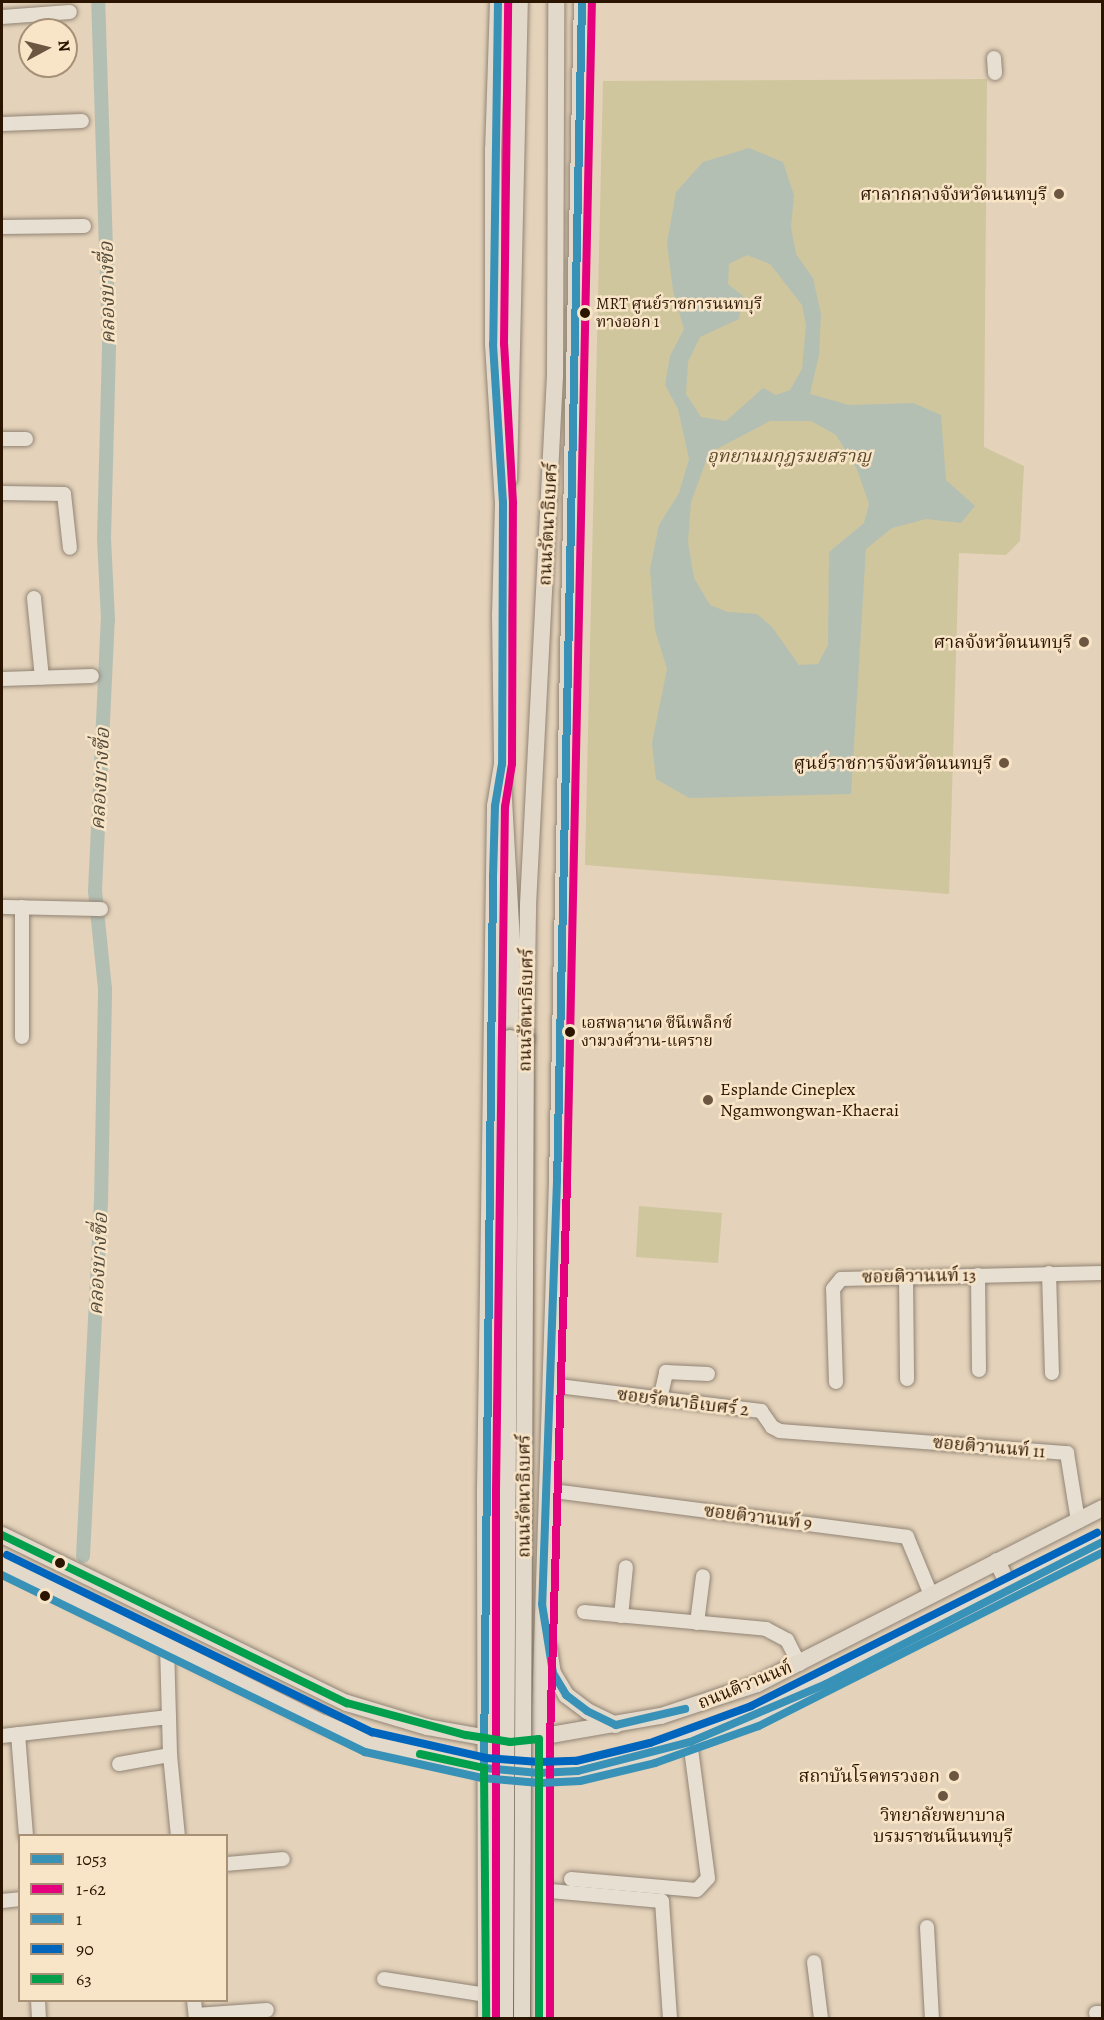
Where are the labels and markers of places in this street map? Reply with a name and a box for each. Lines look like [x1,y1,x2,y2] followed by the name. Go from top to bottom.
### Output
[860,183,1047,205] place label: ศาลากลางจังหวัดนนทบุรี
[1052,187,1066,201] marker: ศาลากลางจังหวัดนนทบุรี
[596,294,762,332] place label: MRT ศูนย์ราชการนนทบุรี ทางออก 1
[579,307,591,319] marker: MRT ศูนย์ราชการนนทบุรี ทางออก 1
[934,631,1072,653] place label: ศาลจังหวัดนนทบุรี
[1077,635,1091,649] marker: ศาลจังหวัดนนทบุรี
[794,752,992,774] place label: ศูนย์ราชการจังหวัดนนทบุรี
[997,756,1011,770] marker: ศูนย์ราชการจังหวัดนนทบุรี
[581,1013,732,1051] place label: เอสพลานาด ซีนีเพล็กซ์ งามวงศ์วาน-แคราย
[564,1026,576,1038] marker: เอสพลานาด ซีนีเพล็กซ์ งามวงศ์วาน-แคราย
[720,1079,899,1122] place label: Esplande Cineplex Ngamwongwan-Khaerai
[701,1093,715,1107] marker: Esplande Cineplex Ngamwongwan-Khaerai
[54,1557,66,1569] unlabelled marker
[39,1590,51,1602] unlabelled marker
[798,1765,940,1787] place label: สถาบันโรคทรวงอก
[945,1767,963,1785] marker: สถาบันโรคทรวงอก
[936,1789,950,1803] marker: วิทยาลัยพยาบาล บรมราชนนีนนทบุรี
[873,1805,1013,1848] place label: วิทยาลัยพยาบาล บรมราชนนีนนทบุรี

